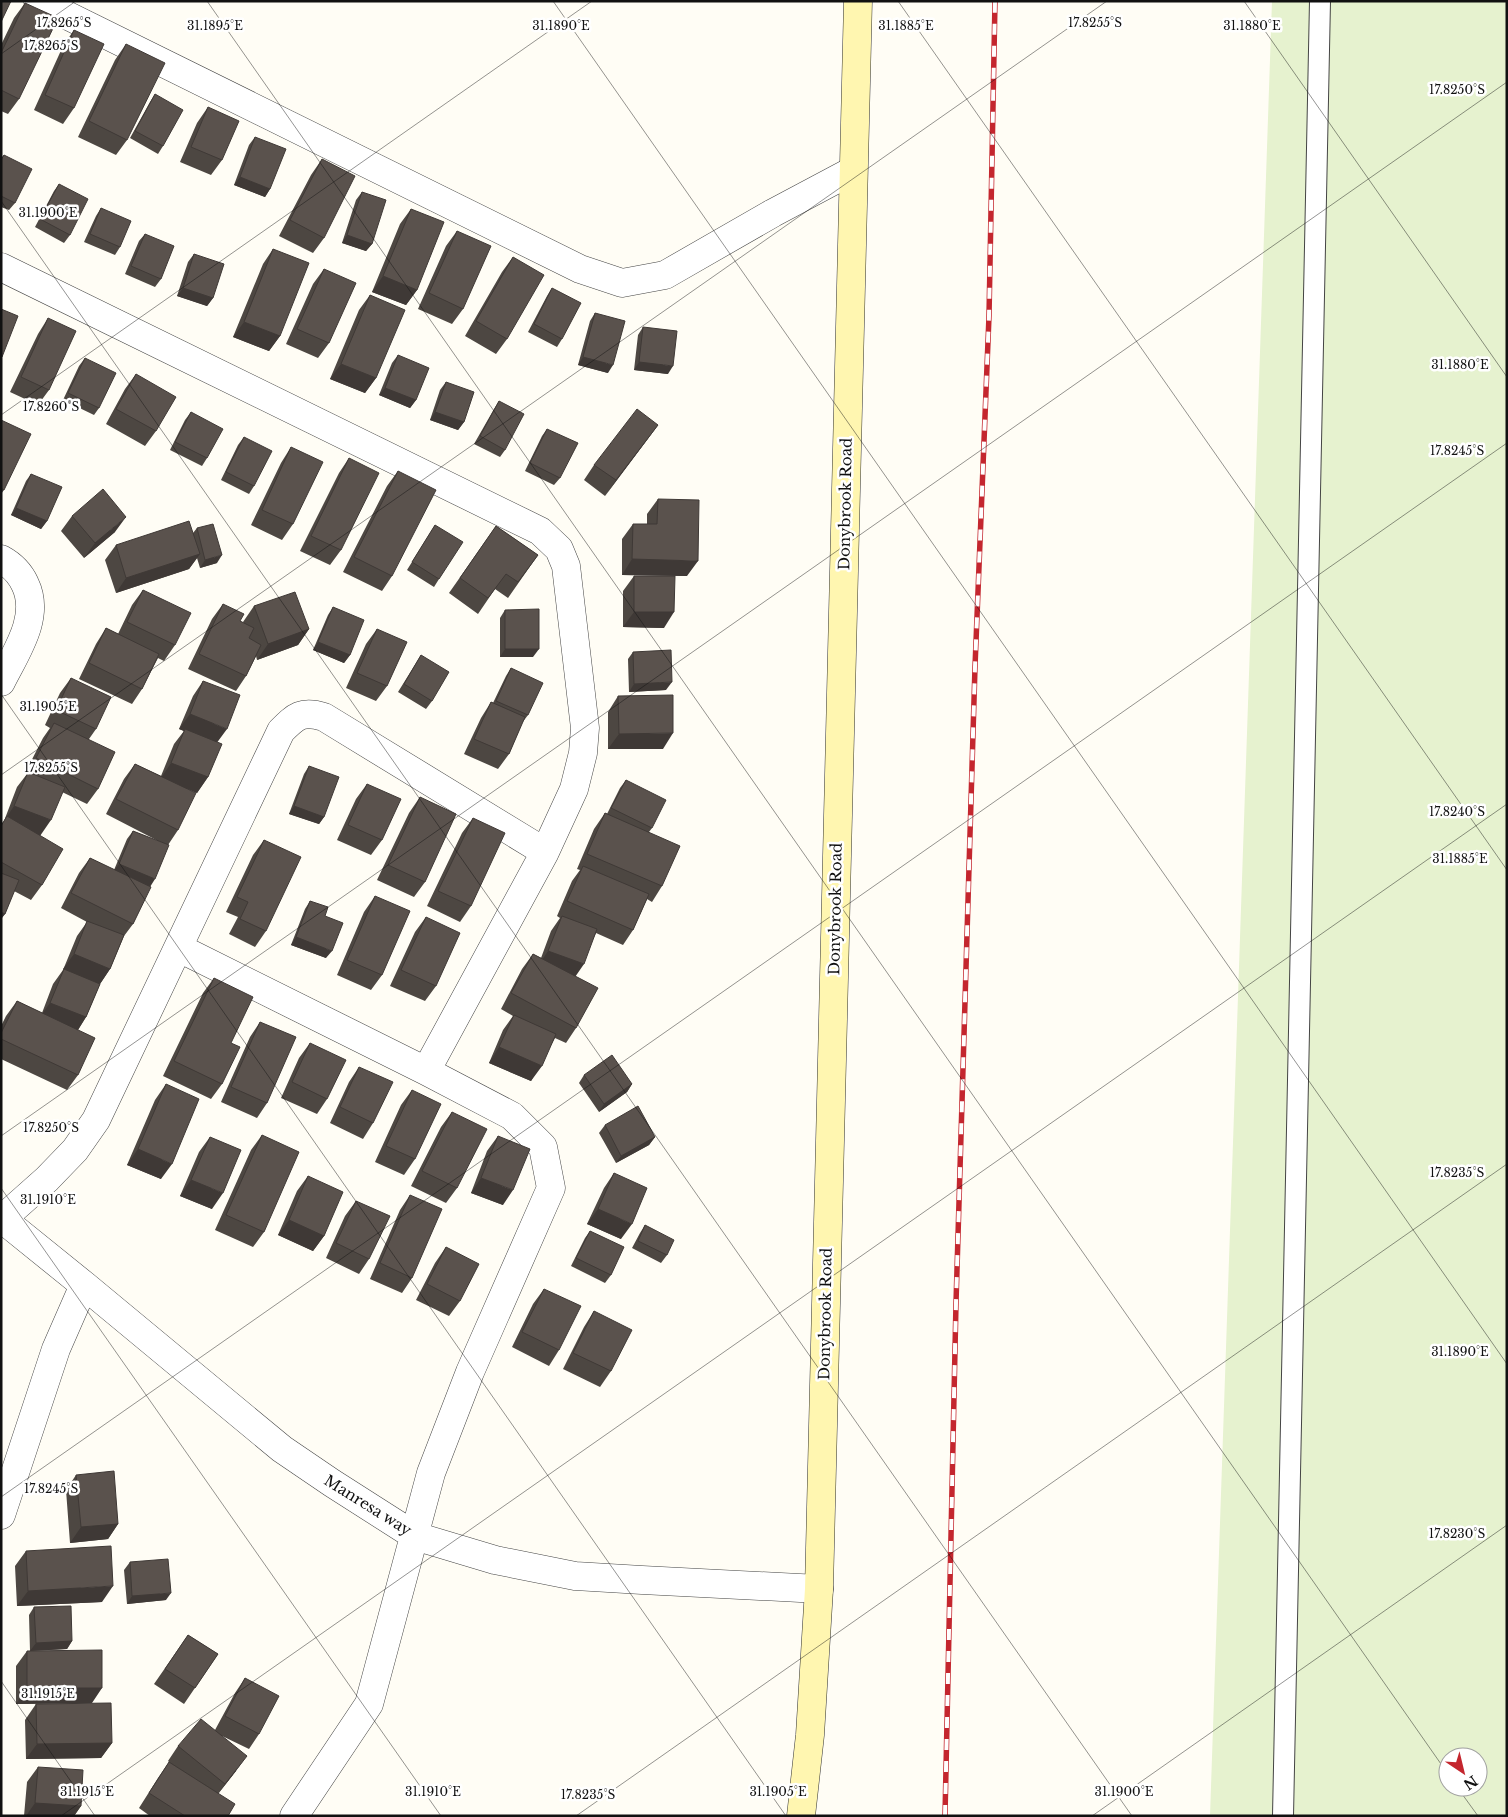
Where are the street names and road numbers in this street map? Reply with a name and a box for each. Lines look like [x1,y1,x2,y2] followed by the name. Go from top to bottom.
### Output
[834,438,856,570] street label: Donybrook Road
[824,843,846,975] street label: Donybrook Road
[814,1248,836,1380] street label: Donybrook Road
[321,1471,416,1540] street label: Manresa way

